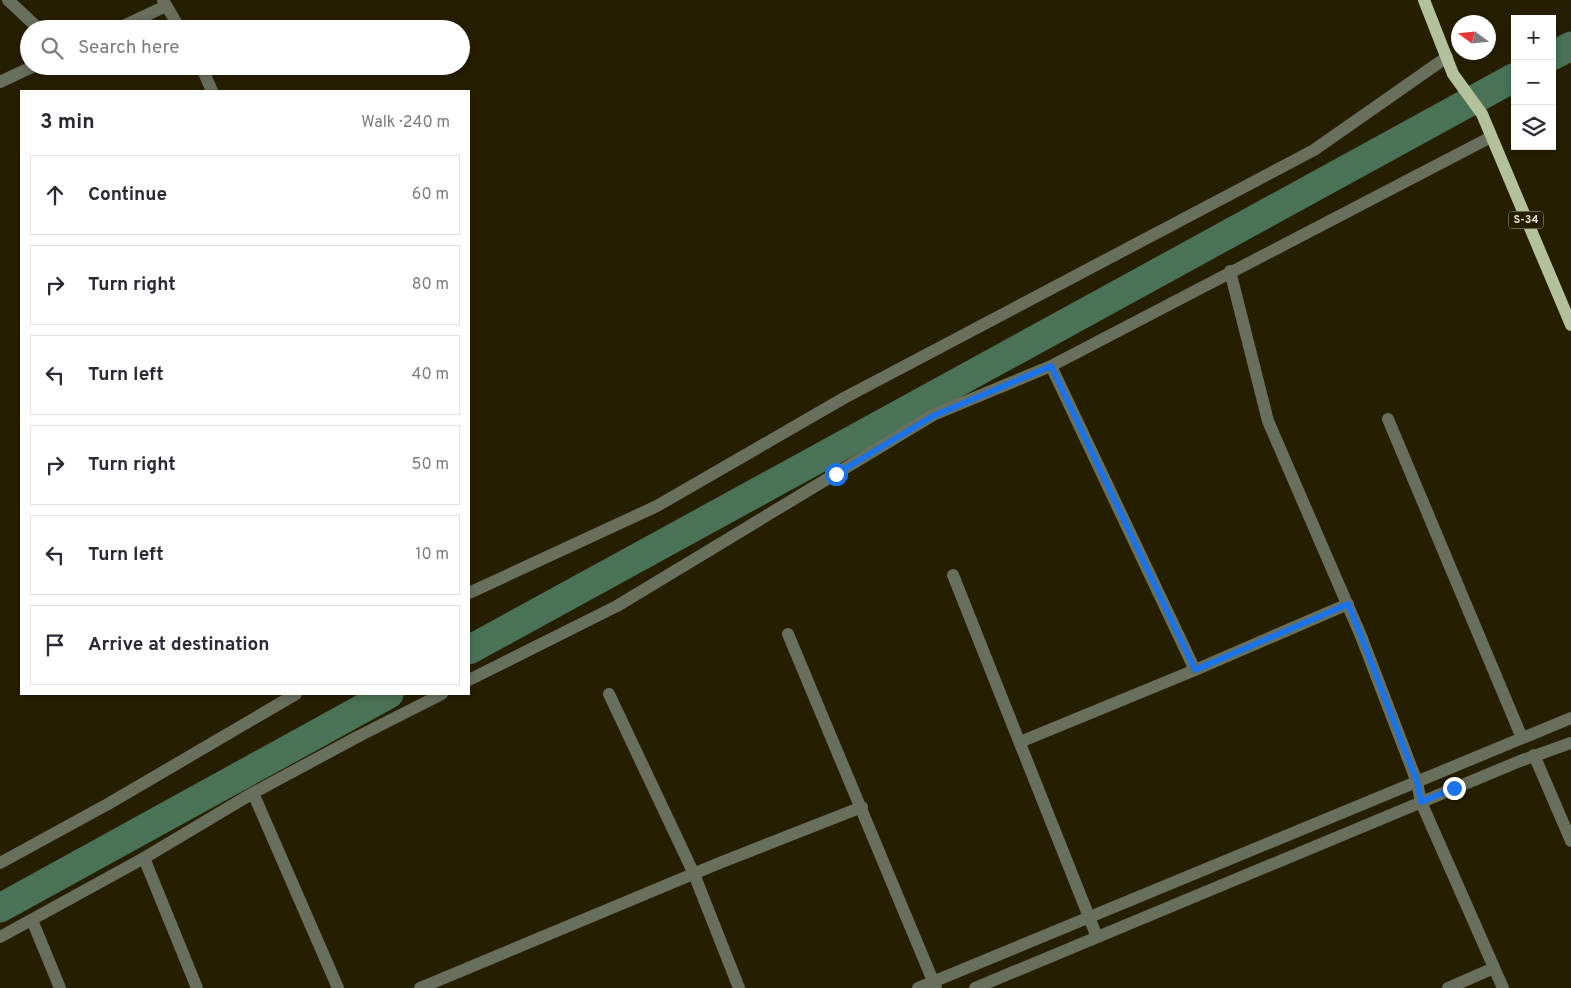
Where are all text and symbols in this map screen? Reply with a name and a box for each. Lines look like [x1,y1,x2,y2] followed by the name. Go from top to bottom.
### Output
[1451,15,1496,60] north arrow
[1511,15,1556,150] map controls
[1511,15,1556,60] button: +
[20,20,470,75] search box
[38,34,66,62] icon: search
[78,36,180,60] text: Search here
[1511,60,1556,105] button: −
[1511,105,1556,150] button: layers
[40,109,95,136] text: 3 min
[361,113,450,133] text: Walk · 240 m
[41,181,69,209] icon: ahead
[88,183,167,207] text: Continue
[412,185,449,205] text: 60 m
[1508,212,1544,228] road number: S-34
[41,271,69,299] icon: right
[88,273,176,297] text: Turn right
[412,275,449,295] text: 80 m
[41,361,69,389] icon: left
[88,363,164,387] text: Turn left
[411,365,449,385] text: 40 m
[41,451,69,479] icon: right
[88,453,176,477] text: Turn right
[412,455,449,475] text: 50 m
[825,463,848,486] route start
[41,541,69,569] icon: left
[88,543,164,567] text: Turn left
[415,545,449,565] text: 10 m
[41,631,69,659] icon: arrive
[88,633,269,657] text: Arrive at destination
[1443,777,1466,800] route end

